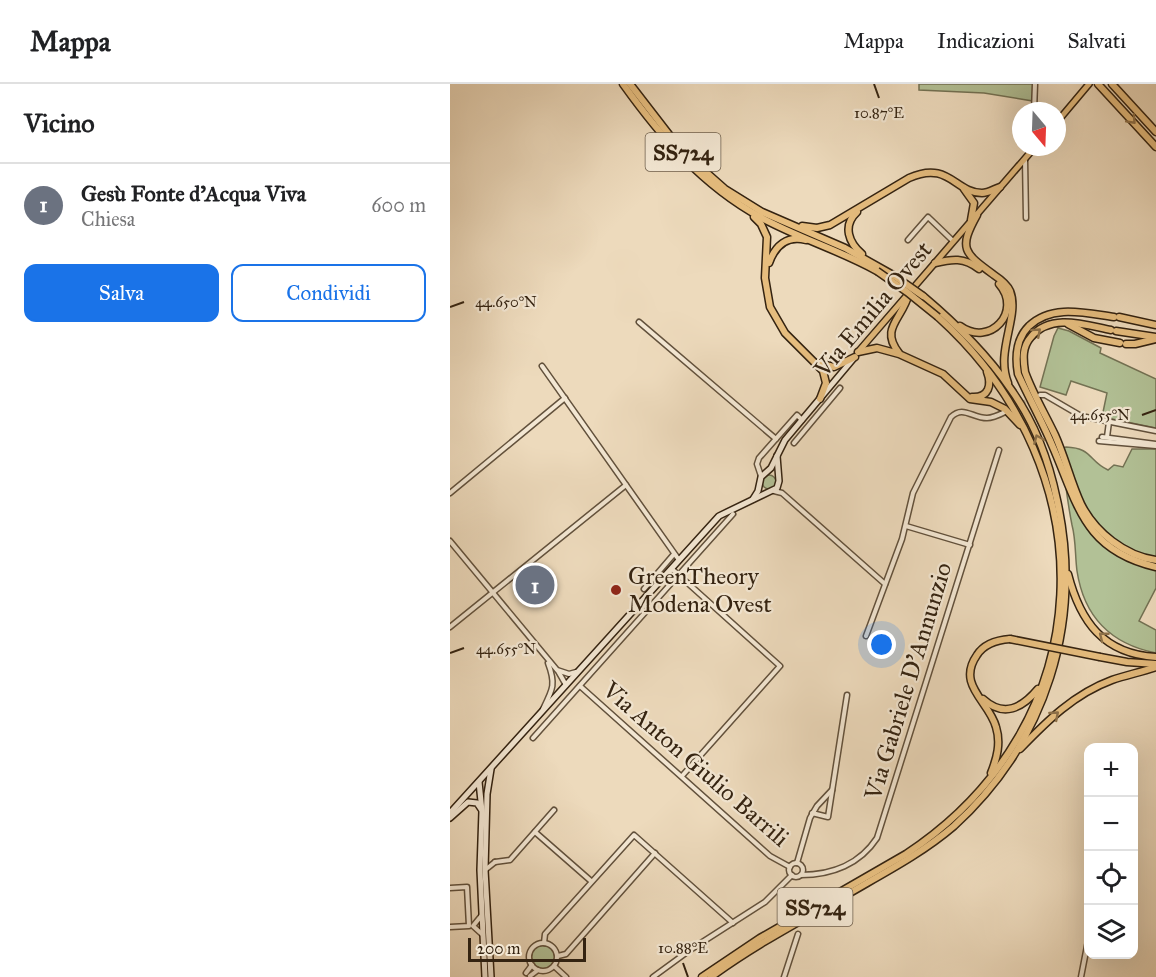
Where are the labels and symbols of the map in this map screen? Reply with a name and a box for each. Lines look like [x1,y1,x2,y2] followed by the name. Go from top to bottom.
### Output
[1012,102,1066,156] north arrow
[854,104,904,122] text: 10.87°E
[1125,114,1136,124] one-way arrow
[646,133,720,171] road number: SS724
[807,235,939,384] street label: Via Emilia Ovest
[475,293,537,311] text: 44.650°N
[1030,328,1041,339] one-way arrow
[1070,406,1130,424] text: 44.655°N
[1033,435,1045,446] one-way arrow
[857,559,958,804] street label: Via Gabriele D'Annunzio
[628,561,772,619] place label: GreenTheory Modena Ovest
[516,562,554,608] pin: 1
[609,583,623,597] marker: GreenTheory Modena Ovest
[867,630,896,659] your location
[1098,632,1109,643] one-way arrow
[476,640,536,658] text: 44.655°N
[596,674,796,853] street label: Via Anton Giulio Barrili
[1048,711,1059,722] one-way arrow
[778,888,853,926] road number: SS724
[468,935,586,962] scale bar
[658,939,708,957] text: 10.88°E

